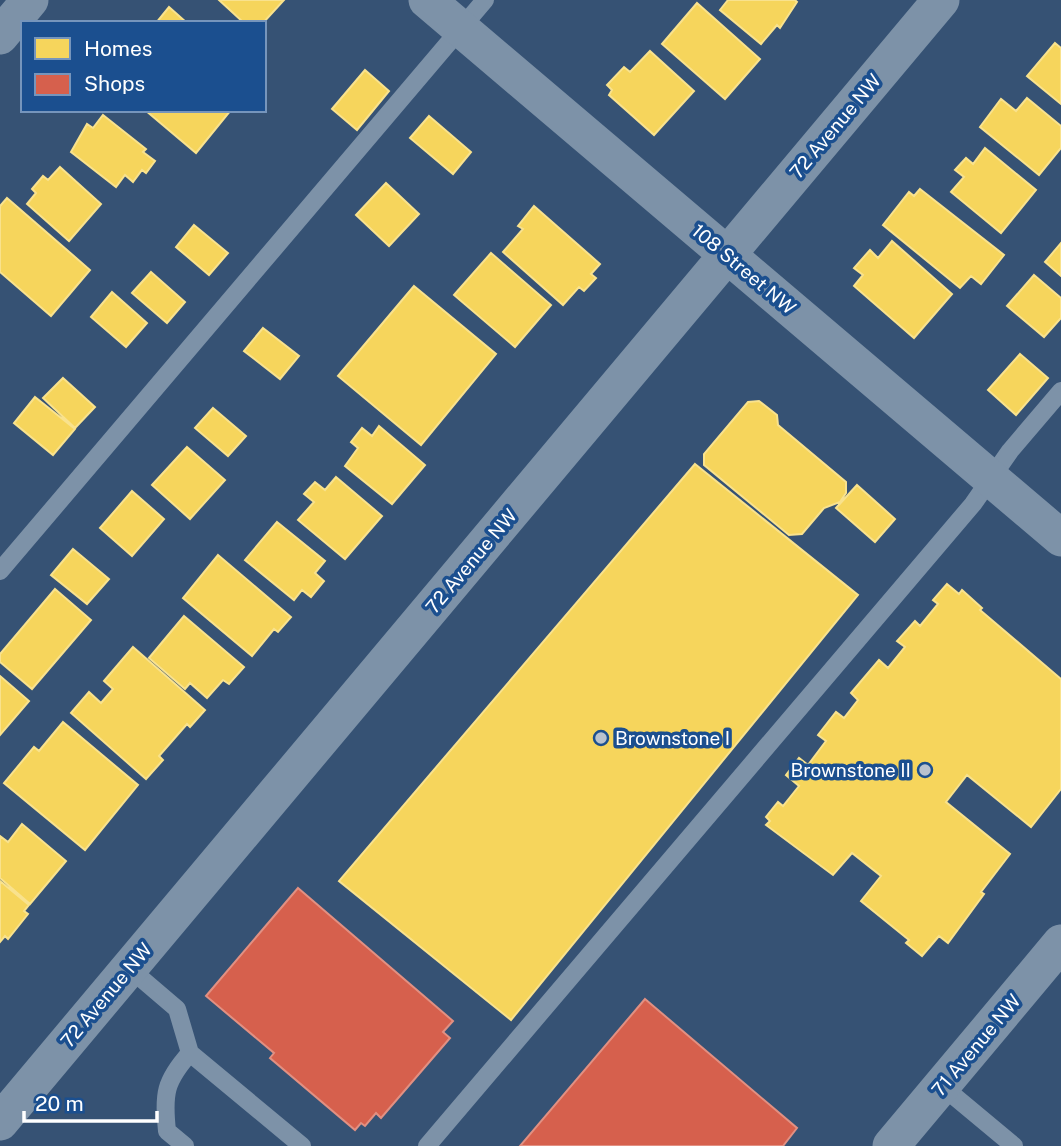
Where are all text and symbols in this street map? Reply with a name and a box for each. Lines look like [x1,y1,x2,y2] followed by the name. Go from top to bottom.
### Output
[21,21,266,112] legend
[84,36,152,61] text: Homes
[785,69,885,183] street label: 72 Avenue NW
[84,71,145,96] text: Shops
[688,219,800,319] street label: 108 Street NW
[421,504,521,618] street label: 72 Avenue NW
[615,727,730,749] place label: Brownstone I
[593,730,609,746] marker: Brownstone I
[790,759,911,781] place label: Brownstone II
[917,762,933,778] marker: Brownstone II
[56,938,156,1052] street label: 72 Avenue NW
[927,990,1025,1100] street label: 71 Avenue NW
[24,1080,158,1124] scale bar
[35,1091,84,1116] text: 20 m

